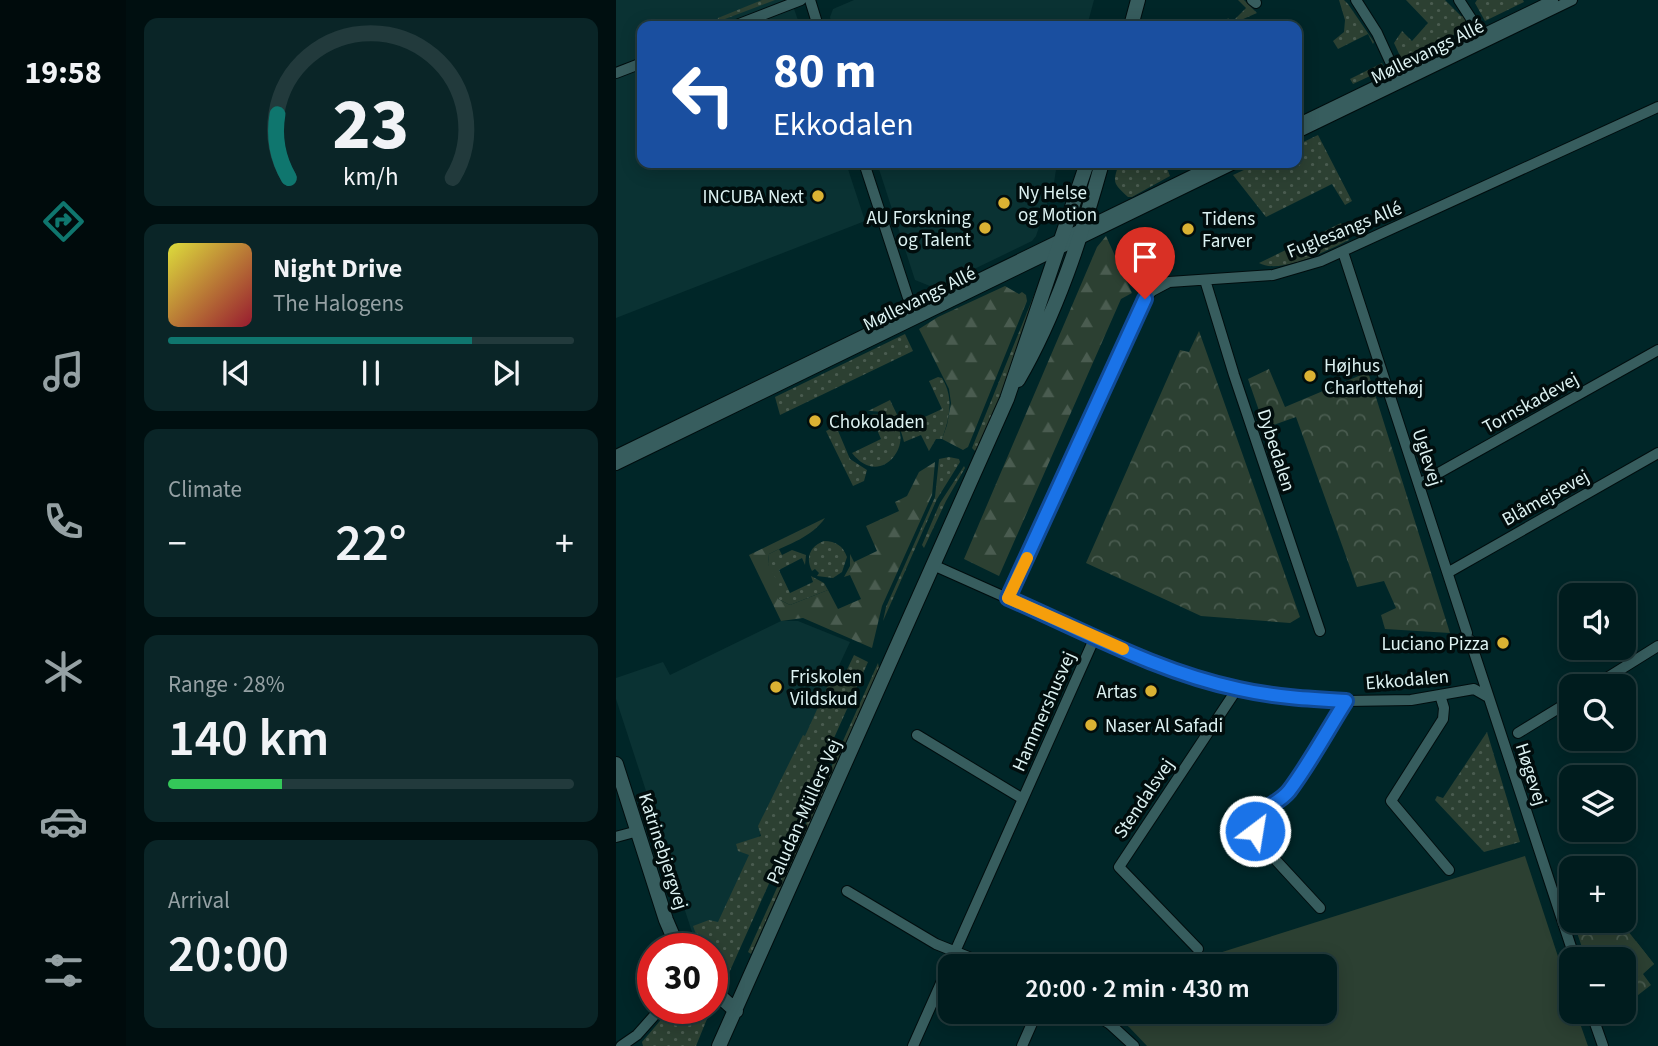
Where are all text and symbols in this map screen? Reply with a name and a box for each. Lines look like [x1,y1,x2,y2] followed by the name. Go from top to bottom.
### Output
[1367,13,1489,91] street label: Møllevangs Allé
[773,37,877,107] text: 80 m
[658,49,749,140] icon: left
[24,50,102,96] text: 19:58
[333,73,409,177] text: 23
[773,102,914,148] text: Ekkodalen
[343,159,399,195] text: km/h
[1018,180,1097,229] place label: Ny Helse og Motion
[703,184,805,211] place label: INCUBA Next
[810,188,826,204] marker: INCUBA Next
[996,195,1012,211] marker: Ny Helse og Motion
[1283,195,1406,266] street label: Fuglesangs Allé
[39,197,88,246] icon: directions
[867,205,972,254] place label: AU Forskning og Talent
[1202,206,1255,255] place label: Tidens Farver
[977,220,993,236] marker: AU Forskning og Talent
[1180,221,1196,237] marker: Tidens Farver
[1115,227,1175,299] pin
[1126,238,1164,276] icon: arrive
[273,250,402,287] text: Night Drive
[859,260,981,338] street label: Møllevangs Allé
[273,287,404,320] text: The Halogens
[39,347,88,396] icon: music
[1324,353,1423,402] place label: Højhus Charlottehøj
[217,354,255,392] icon: previous
[352,354,390,392] icon: pause
[487,354,525,392] icon: next
[1478,366,1584,441] street label: Tornskadevej
[1302,368,1318,384] marker: Højhus Charlottehøj
[1250,406,1302,495] street label: Dybedalen
[829,409,925,436] place label: Chokoladen
[807,413,823,429] marker: Chokoladen
[1405,425,1449,490] street label: Uglevej
[1497,463,1594,533] street label: Blåmejsevej
[168,473,242,506] text: Climate
[39,497,88,546] icon: phone
[335,507,407,581] text: 22°
[168,517,187,571] text: −
[555,517,574,571] text: +
[1559,583,1636,1024] map controls
[1559,583,1636,660] button: sound
[1381,631,1489,658] place label: Luciano Pizza
[1495,635,1511,651] marker: Luciano Pizza
[39,647,88,696] icon: climate
[1006,647,1083,776] street label: Hammershusvej
[1364,663,1450,698] street label: Ekkodalen
[790,664,862,713] place label: Friskolen Vildskud
[168,668,285,701] text: Range · 28%
[1559,674,1636,751] button: search
[768,679,784,695] marker: Friskolen Vildskud
[1097,679,1137,706] place label: Artas
[1143,683,1159,699] marker: Artas
[168,702,329,776] text: 140 km
[1105,713,1223,740] place label: Naser Al Safadi
[1083,717,1099,733] marker: Naser Al Safadi
[760,735,848,888] street label: Paludan-Müllers Vej
[1508,740,1553,809] street label: Høgevej
[1107,753,1181,844] street label: Stendalsvej
[1559,765,1636,842] button: layers
[631,790,694,913] street label: Katrinebjergvej
[1218,794,1292,868] position arrow
[39,797,88,846] icon: car
[1559,856,1636,933] button: +
[168,884,230,917] text: Arrival
[168,918,289,992] text: 20:00
[637,933,728,1024] speed limit sign: 30
[39,946,88,995] icon: filters
[1559,947,1636,1024] button: −
[1025,970,1250,1007] text: 20:00 · 2 min · 430 m

